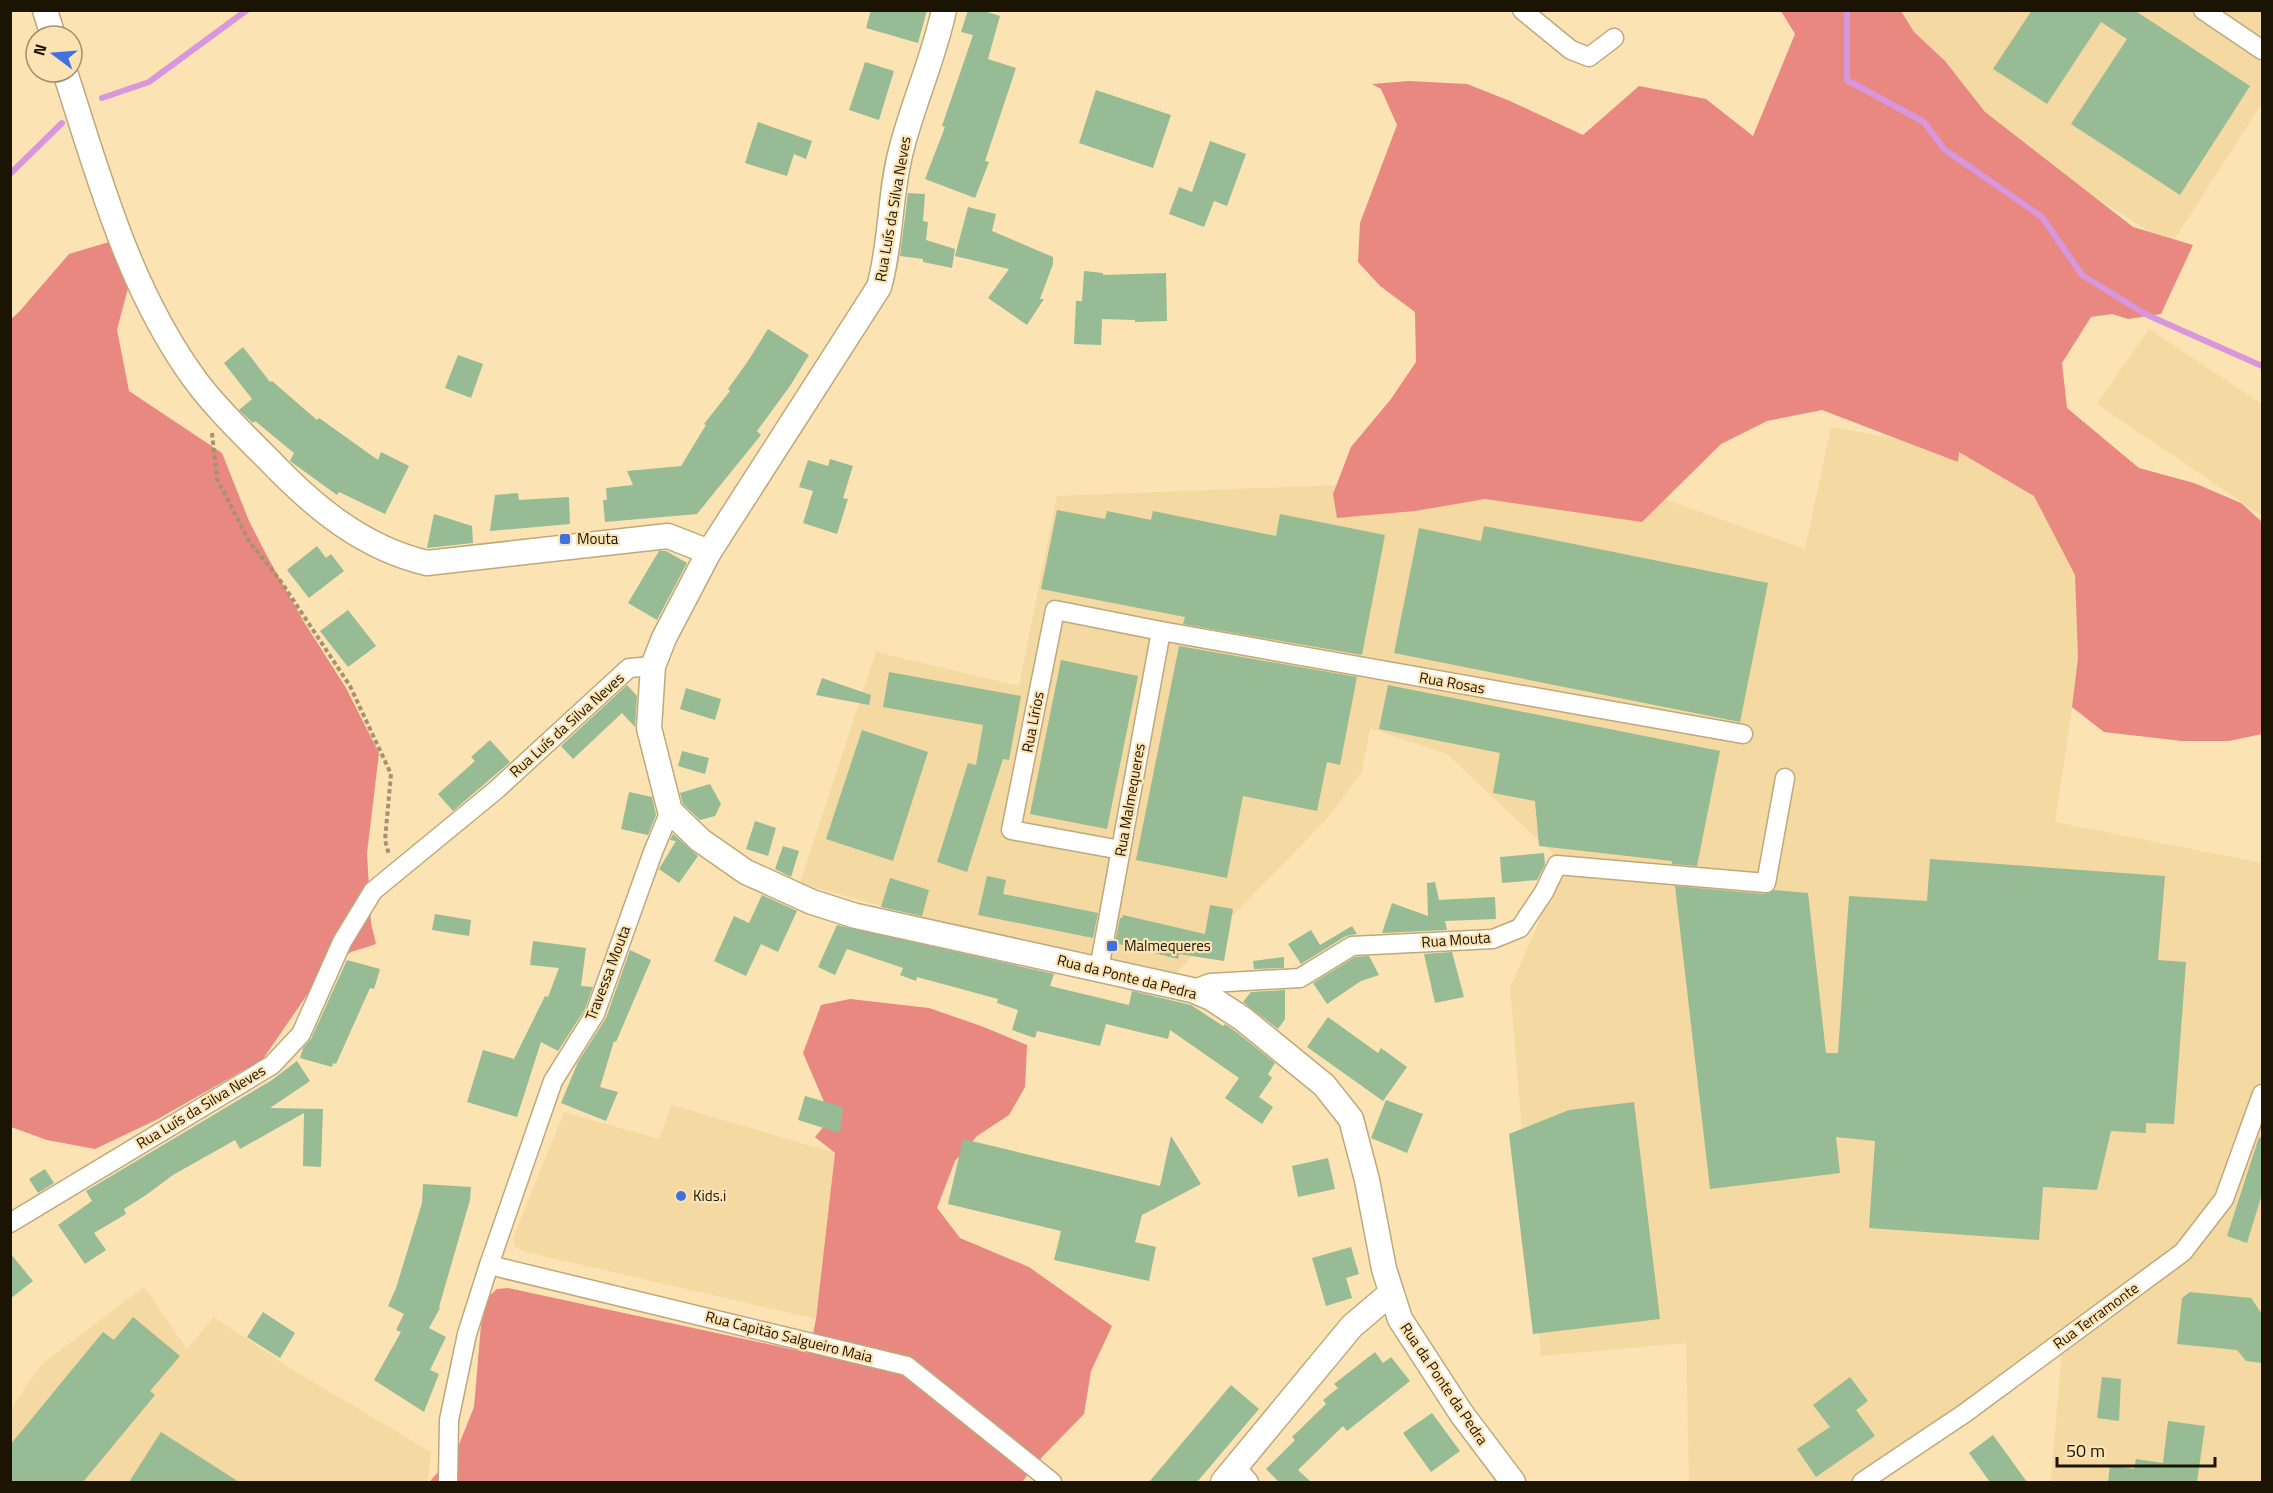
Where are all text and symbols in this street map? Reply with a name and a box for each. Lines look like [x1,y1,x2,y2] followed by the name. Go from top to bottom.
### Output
[24,24,84,84] north arrow
[27,41,53,59] text: N
[868,134,917,283] street label: Rua Luís da Silva Neves
[577,527,619,550] place label: Mouta
[558,532,572,546] marker: Mouta
[1417,665,1487,700] street label: Rua Rosas
[504,667,629,782] street label: Rua Luís da Silva Neves
[1015,689,1050,754] street label: Rua Lírios
[1108,741,1151,858] street label: Rua Malmequeres
[579,922,636,1024] street label: Travessa Mouta
[1421,926,1492,953] street label: Rua Mouta
[1124,934,1211,957] place label: Malmequeres
[1105,939,1119,953] marker: Malmequeres
[1055,948,1200,1005] street label: Rua da Ponte da Pedra
[132,1059,270,1154] street label: Rua Luís da Silva Neves
[693,1184,726,1207] place label: Kids.i
[674,1189,688,1203] marker: Kids.i
[2048,1277,2143,1355] street label: Rua Terramonte
[703,1305,876,1369] street label: Rua Capitão Salgueiro Maia
[1395,1318,1494,1450] street label: Rua da Ponte da Pedra
[2057,1430,2214,1468] scale bar
[2066,1437,2105,1464] text: 50 m

